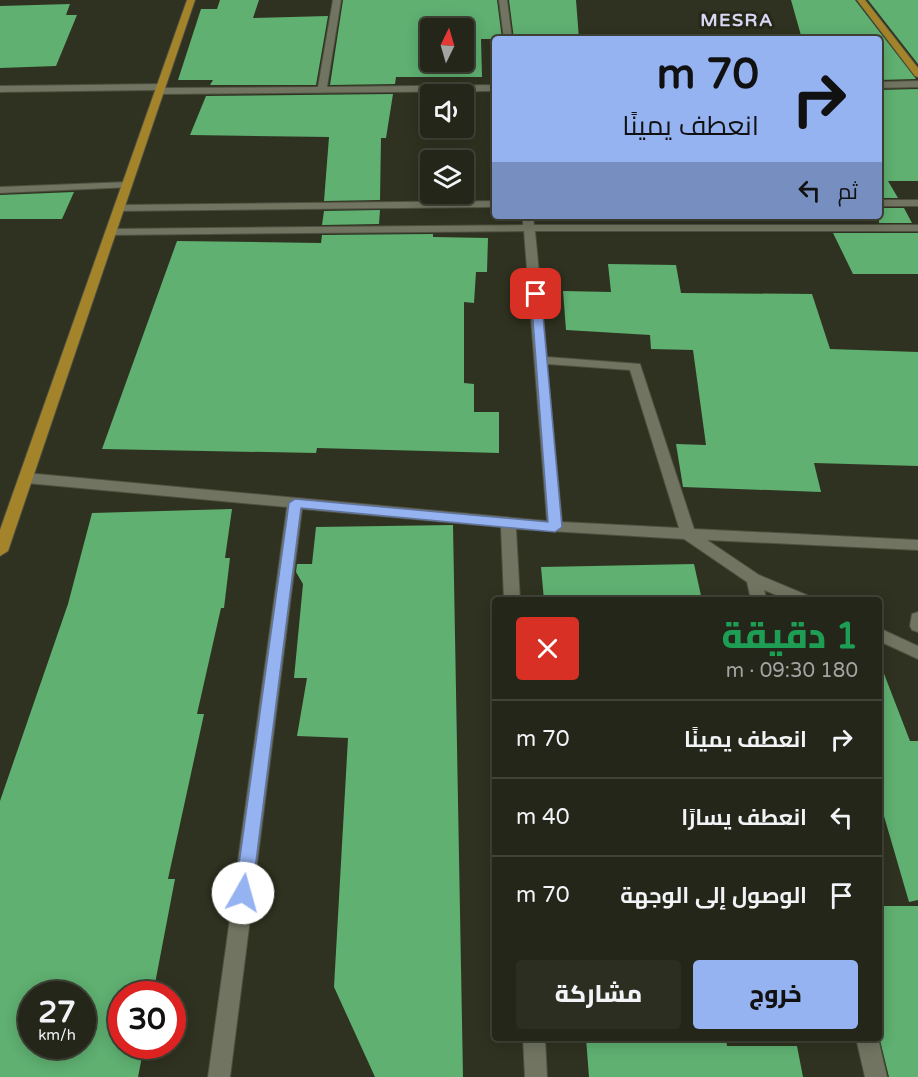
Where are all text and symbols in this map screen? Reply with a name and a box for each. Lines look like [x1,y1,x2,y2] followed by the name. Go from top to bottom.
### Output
[700,9,774,31] district label: MESRA
[420,18,474,72] north arrow
[420,18,474,204] map controls
[657,49,759,100] text: 70 m
[780,60,858,138] icon: right
[420,84,474,138] button: sound
[622,110,759,143] text: انعطف يمينًا
[420,150,474,204] button: layers
[793,174,826,207] icon: left
[838,179,858,205] text: ثم
[510,268,561,319] pin
[519,277,552,310] icon: arrive
[721,615,858,658] text: 1 دقيقة
[516,617,579,680] button: close
[726,659,858,683] text: 180 m · 09:30
[825,723,858,756] icon: right
[516,726,570,752] text: 70 m
[684,727,807,753] text: انعطف يمينًا
[825,801,858,834] icon: left
[516,804,570,830] text: 40 m
[681,805,807,831] text: انعطف يسارًا
[211,861,275,925] position arrow
[825,879,858,912] icon: arrive
[516,882,570,908] text: 70 m
[620,883,807,909] text: الوصول إلى الوجهة
[516,960,681,1029] button: مشاركة
[693,960,858,1029] button: خروج
[108,981,186,1059] speed limit sign: 30
[38,994,76,1031] text: 27
[38,1026,76,1044] text: km/h

